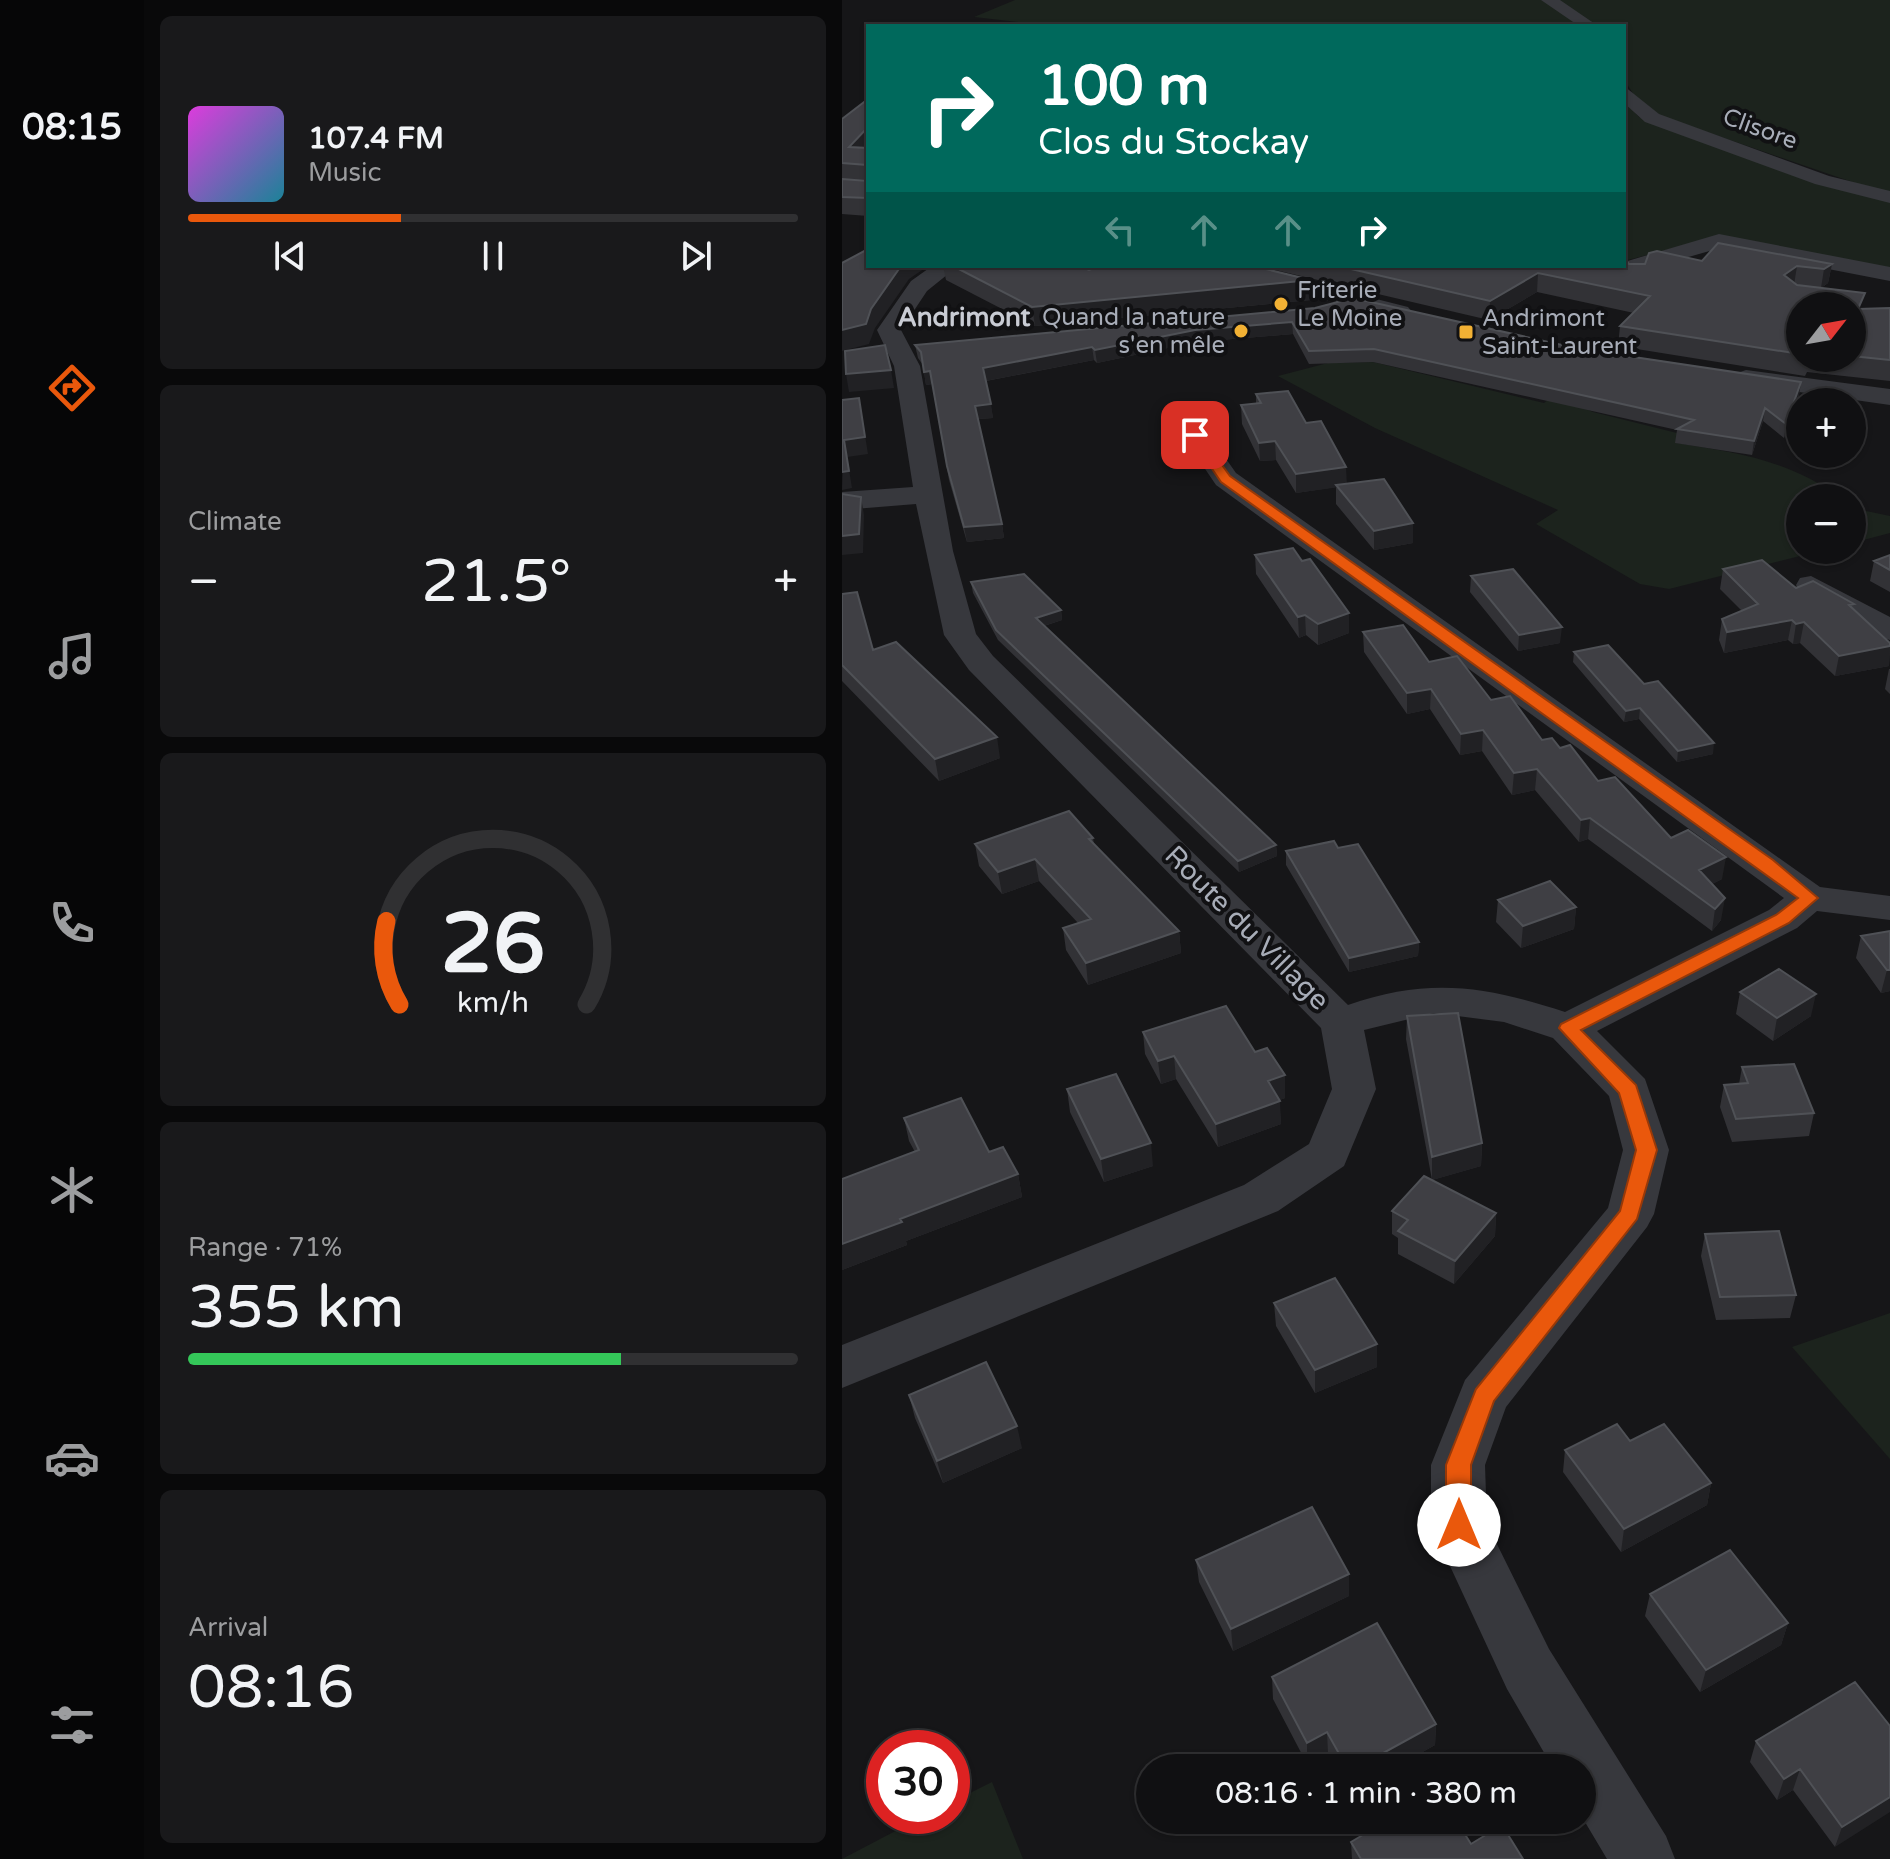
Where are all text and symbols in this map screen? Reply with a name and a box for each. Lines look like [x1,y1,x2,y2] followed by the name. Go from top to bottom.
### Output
[1038,53,1209,120] text: 100 m
[906,56,1010,160] icon: right
[1719,102,1801,156] street label: Clisore
[22,106,122,149] text: 08:15
[308,120,444,157] text: 107.4 FM
[1038,121,1309,164] text: Clos du Stockay
[308,157,381,188] text: Music
[1098,208,1142,252] icon: left
[1182,208,1226,252] icon: ahead
[1266,208,1310,252] icon: ahead
[1350,208,1394,252] icon: right
[268,234,312,278] icon: previous
[471,234,515,278] icon: pause
[674,234,718,278] icon: next
[1297,276,1402,333] place label: Friterie Le Moine
[1786,292,1866,372] north arrow
[1786,292,1866,564] map controls
[1272,295,1290,313] marker: Friterie Le Moine
[897,302,1031,333] district label: Andrimont
[1042,303,1225,360] place label: Quand la nature s'en mêle
[1482,304,1637,361] place label: Andrimont Saint-Laurent
[1232,322,1250,340] marker: Quand la nature s'en mêle
[1457,323,1475,341] marker: Andrimont Saint-Laurent
[44,360,100,416] icon: directions
[1786,388,1866,468] button: +
[1161,401,1229,469] pin
[1173,413,1217,457] icon: arrive
[1786,484,1866,564] button: −
[188,506,282,537] text: Climate
[421,546,571,618] text: 21.5°
[188,556,219,609] text: −
[773,556,798,609] text: +
[44,628,100,684] icon: music
[1158,839,1336,1017] street label: Route du Village
[44,895,100,951] icon: phone
[441,895,545,995] text: 26
[457,987,529,1021] text: km/h
[44,1162,100,1218] icon: climate
[188,1232,342,1263] text: Range · 71%
[188,1272,404,1344] text: 355 km
[44,1430,100,1486] icon: car
[1417,1483,1501,1567] position arrow
[188,1612,268,1643] text: Arrival
[188,1652,354,1724] text: 08:16
[44,1697,100,1753] icon: filters
[866,1730,970,1834] speed limit sign: 30
[1215,1775,1517,1812] text: 08:16 · 1 min · 380 m

